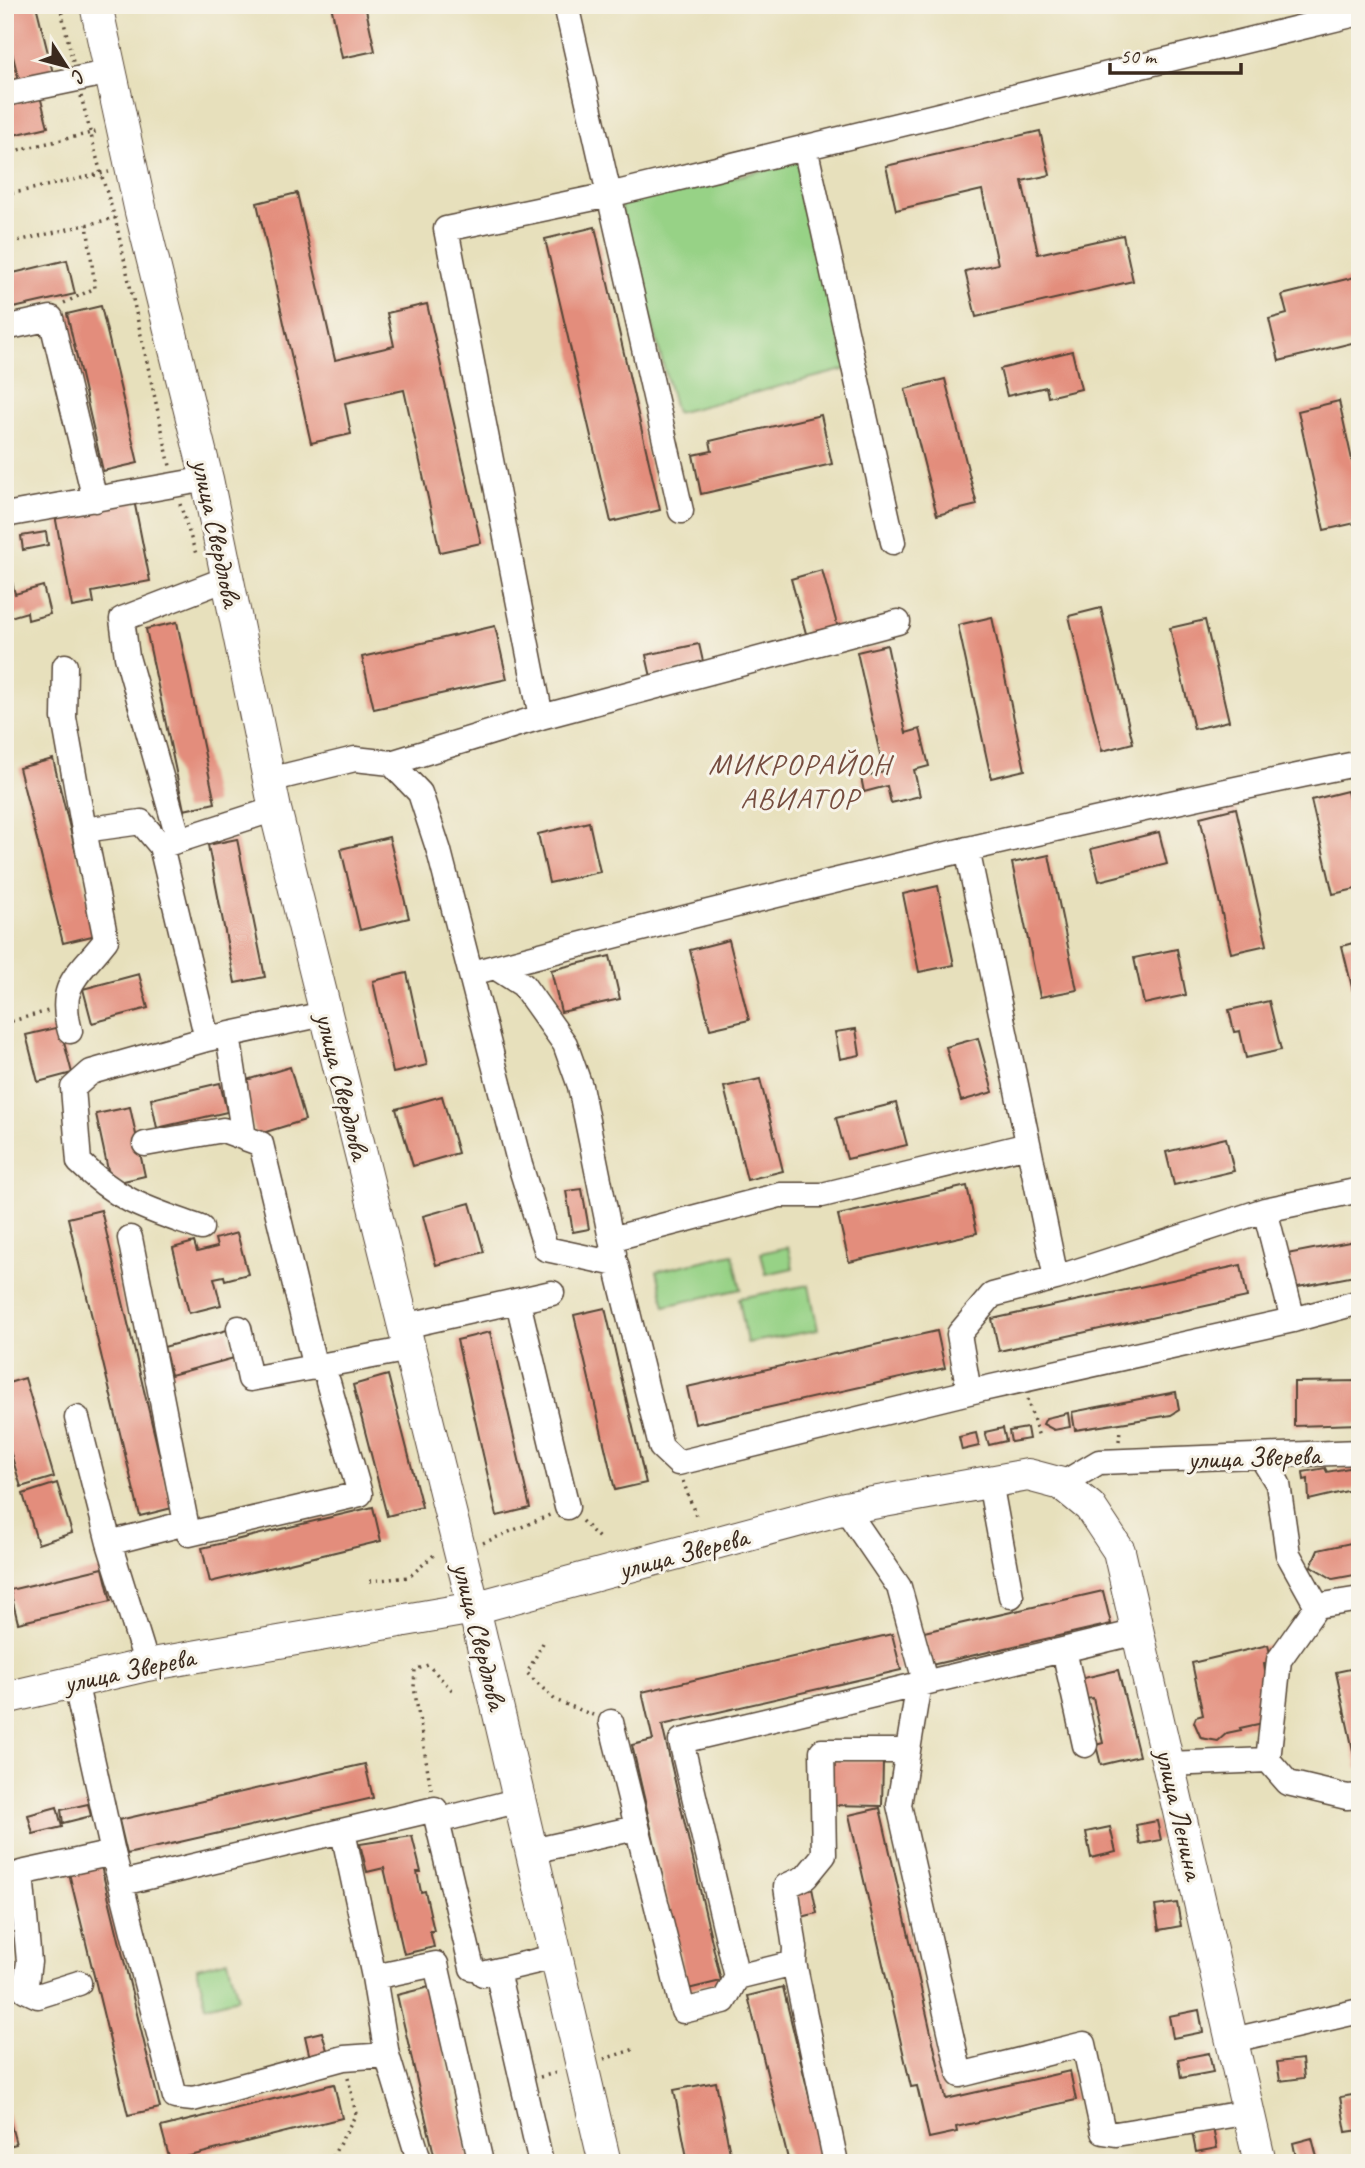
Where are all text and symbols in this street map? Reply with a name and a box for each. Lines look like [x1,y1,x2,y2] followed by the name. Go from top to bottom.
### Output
[32,32,102,102] north arrow
[1110,32,1241,76] scale bar
[1120,43,1158,69] text: 50 m
[65,65,91,88] text: С
[184,454,250,612] street label: улица Свердлова
[708,745,895,817] district label: МИКРОРАЙОН АВИАТОР
[307,1007,379,1165] street label: улица Свердлова
[1185,1437,1323,1477] street label: улица Зверева
[612,1518,754,1588] street label: улица Зверева
[444,1557,516,1715] street label: улица Свердлова
[59,1639,200,1701] street label: улица Зверева
[1148,1743,1213,1885] street label: улица Ленина

